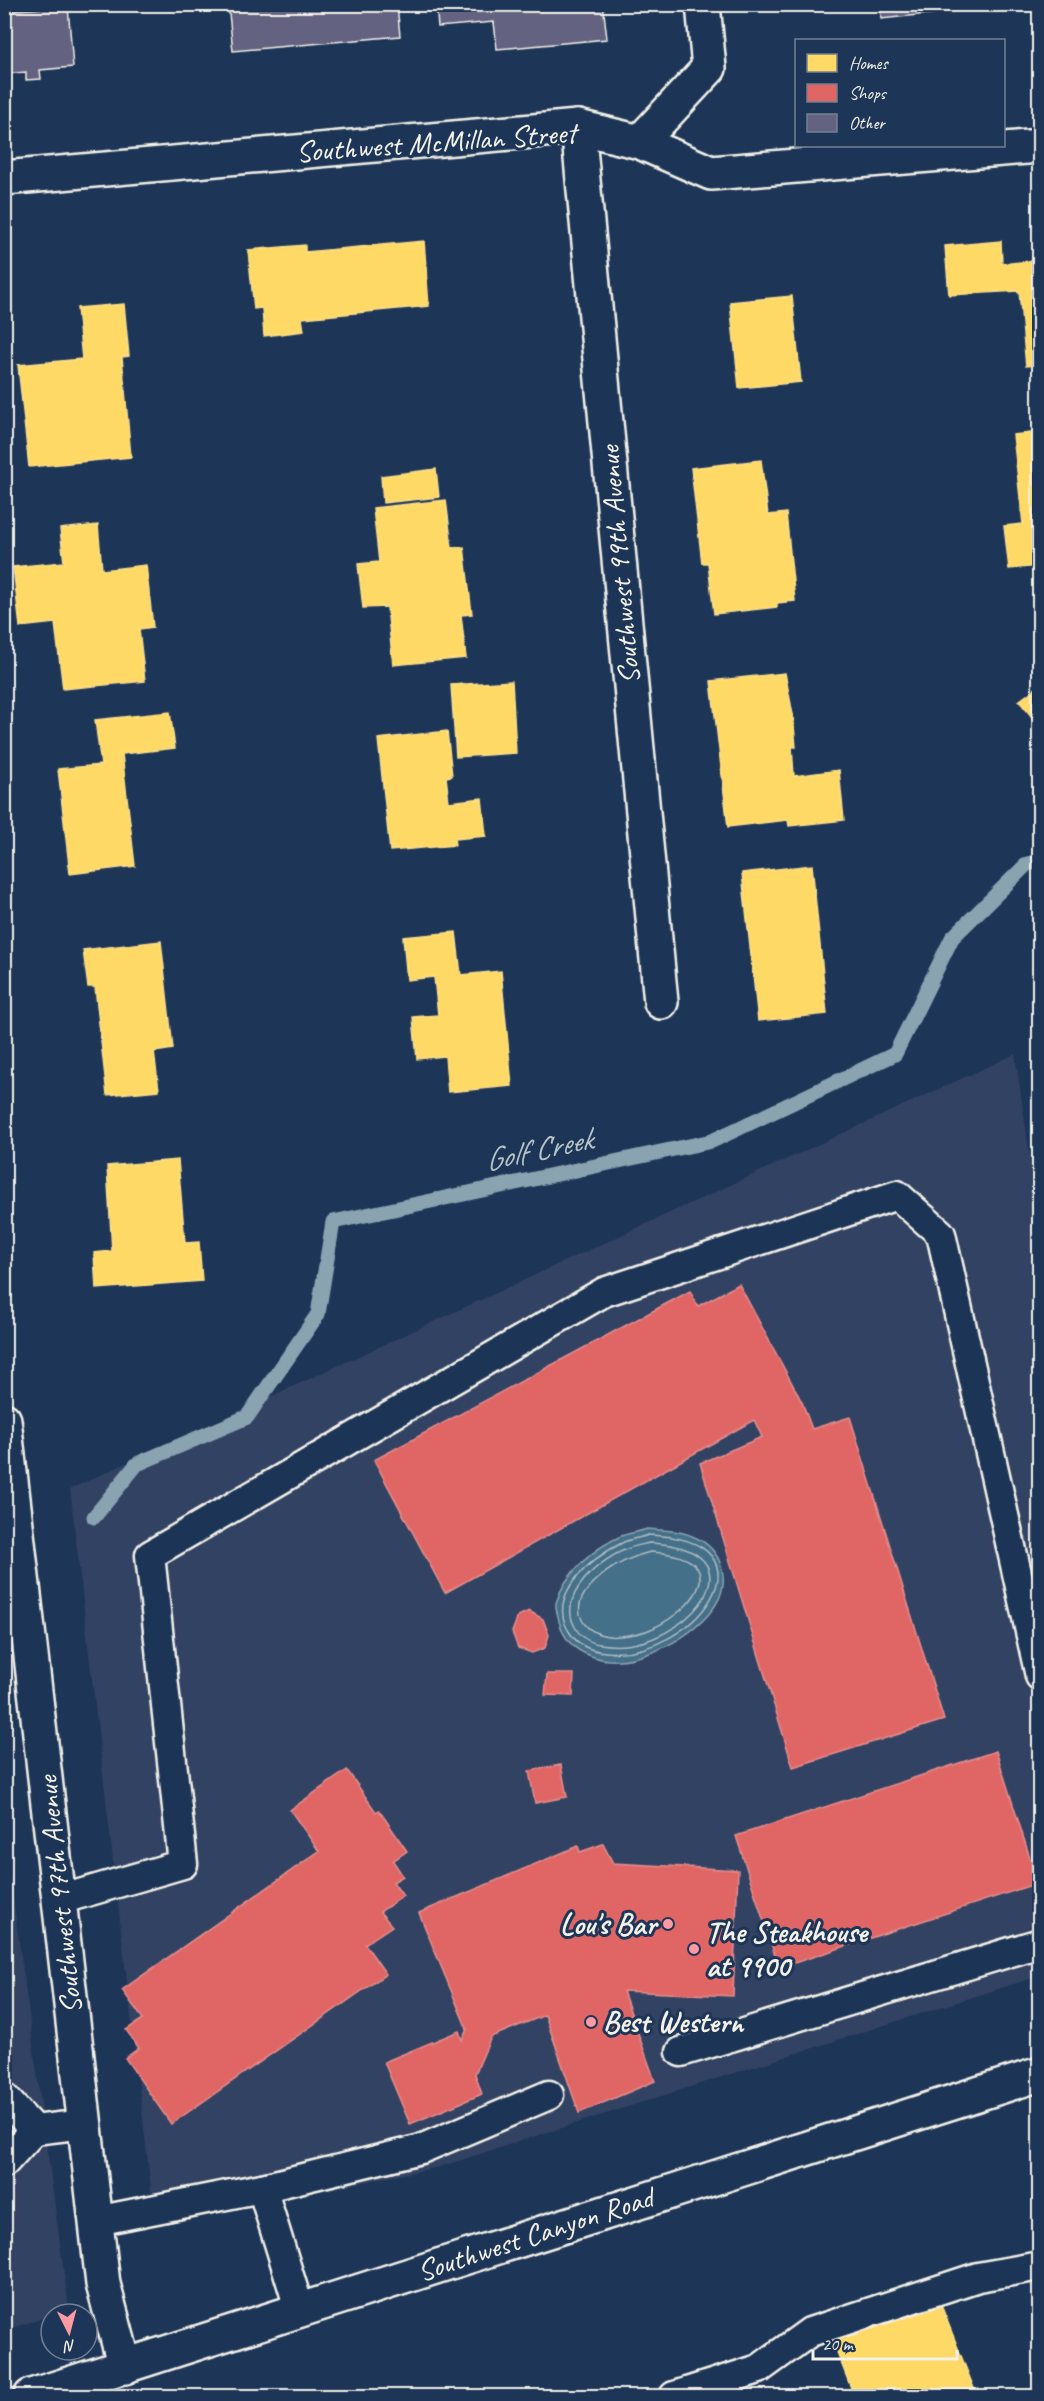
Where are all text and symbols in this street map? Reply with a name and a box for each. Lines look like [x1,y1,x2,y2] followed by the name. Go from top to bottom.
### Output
[795,39,1005,147] legend
[849,52,889,74] text: Homes
[849,82,888,104] text: Shops
[849,112,886,134] text: Other
[295,113,581,171] street label: Southwest McMillan Street
[589,442,648,686] street label: Southwest 99th Avenue
[481,1117,601,1181] water label: Golf Creek
[27,1772,90,2016] street label: Southwest 97th Avenue
[560,1905,659,1943] place label: Lou's Bar
[706,1913,869,1985] place label: The Steakhouse at 9900
[661,1917,675,1931] marker: Lou's Bar
[687,1942,701,1956] marker: The Steakhouse at 9900
[603,2003,745,2041] place label: Best Western
[584,2015,598,2029] marker: Best Western
[412,2177,662,2290] street label: Southwest Canyon Road
[39,2302,99,2362] north arrow
[813,2323,957,2361] scale bar
[822,2333,855,2355] text: 20 m
[61,2335,76,2357] text: N

